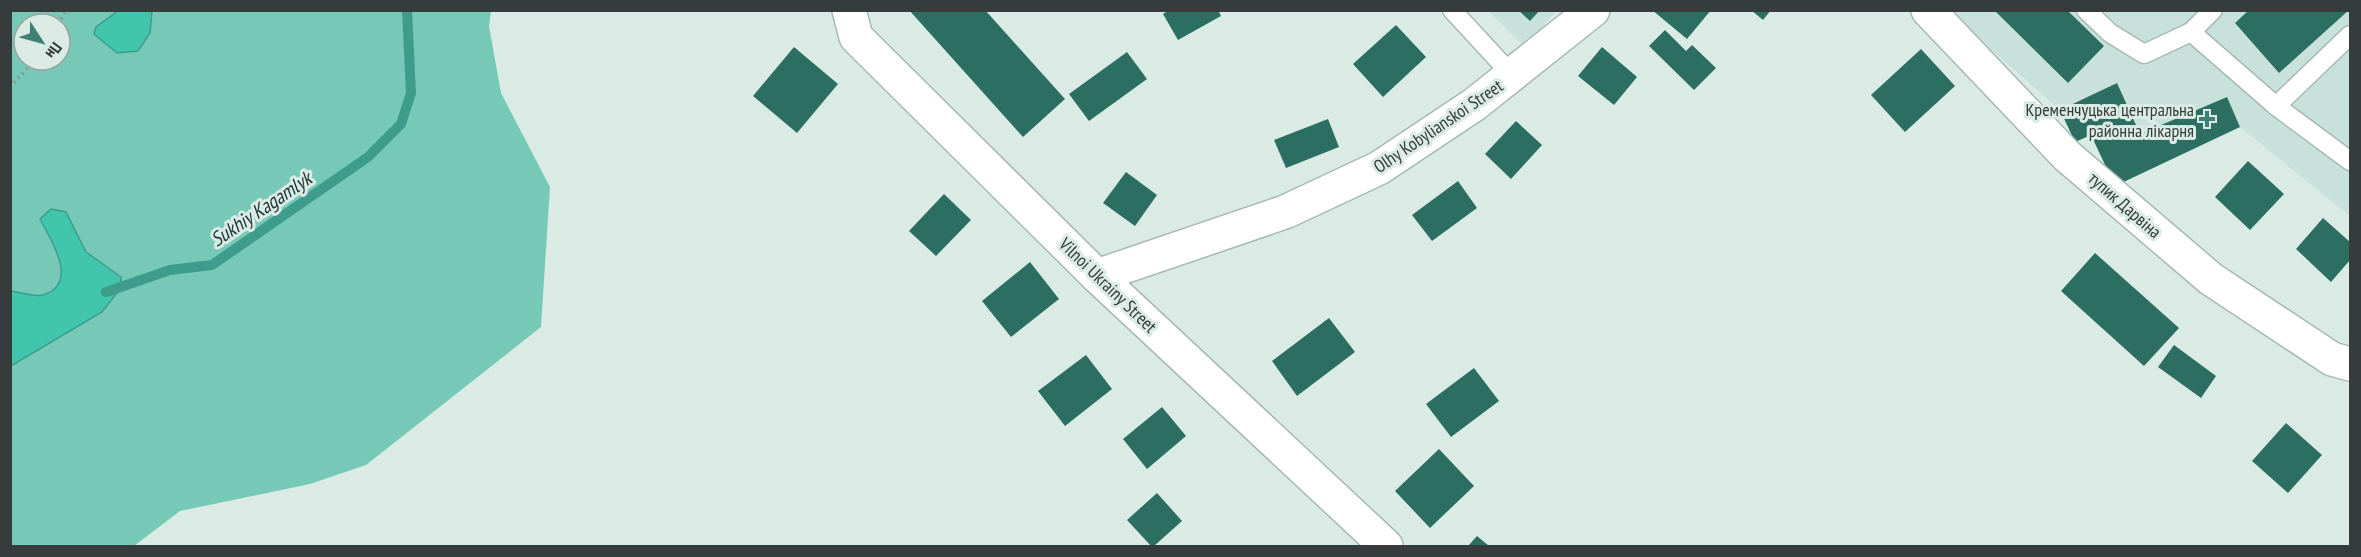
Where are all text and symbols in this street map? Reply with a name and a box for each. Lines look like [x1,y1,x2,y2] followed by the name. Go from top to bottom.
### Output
[12,12,72,72] north arrow
[41,39,67,63] text: Пн
[1369,74,1507,178] street label: Olhy Kobylianskoi Street
[2025,98,2194,142] place label: Кременчуцька центральна районна лікарня
[2198,110,2216,128] marker: Кременчуцька центральна районна лікарня
[205,164,318,252] water label: Sukhiy Kagamlyk
[2084,167,2166,243] street label: тупик Дарвіна
[1053,232,1162,338] street label: Vilnoi Ukrainy Street

